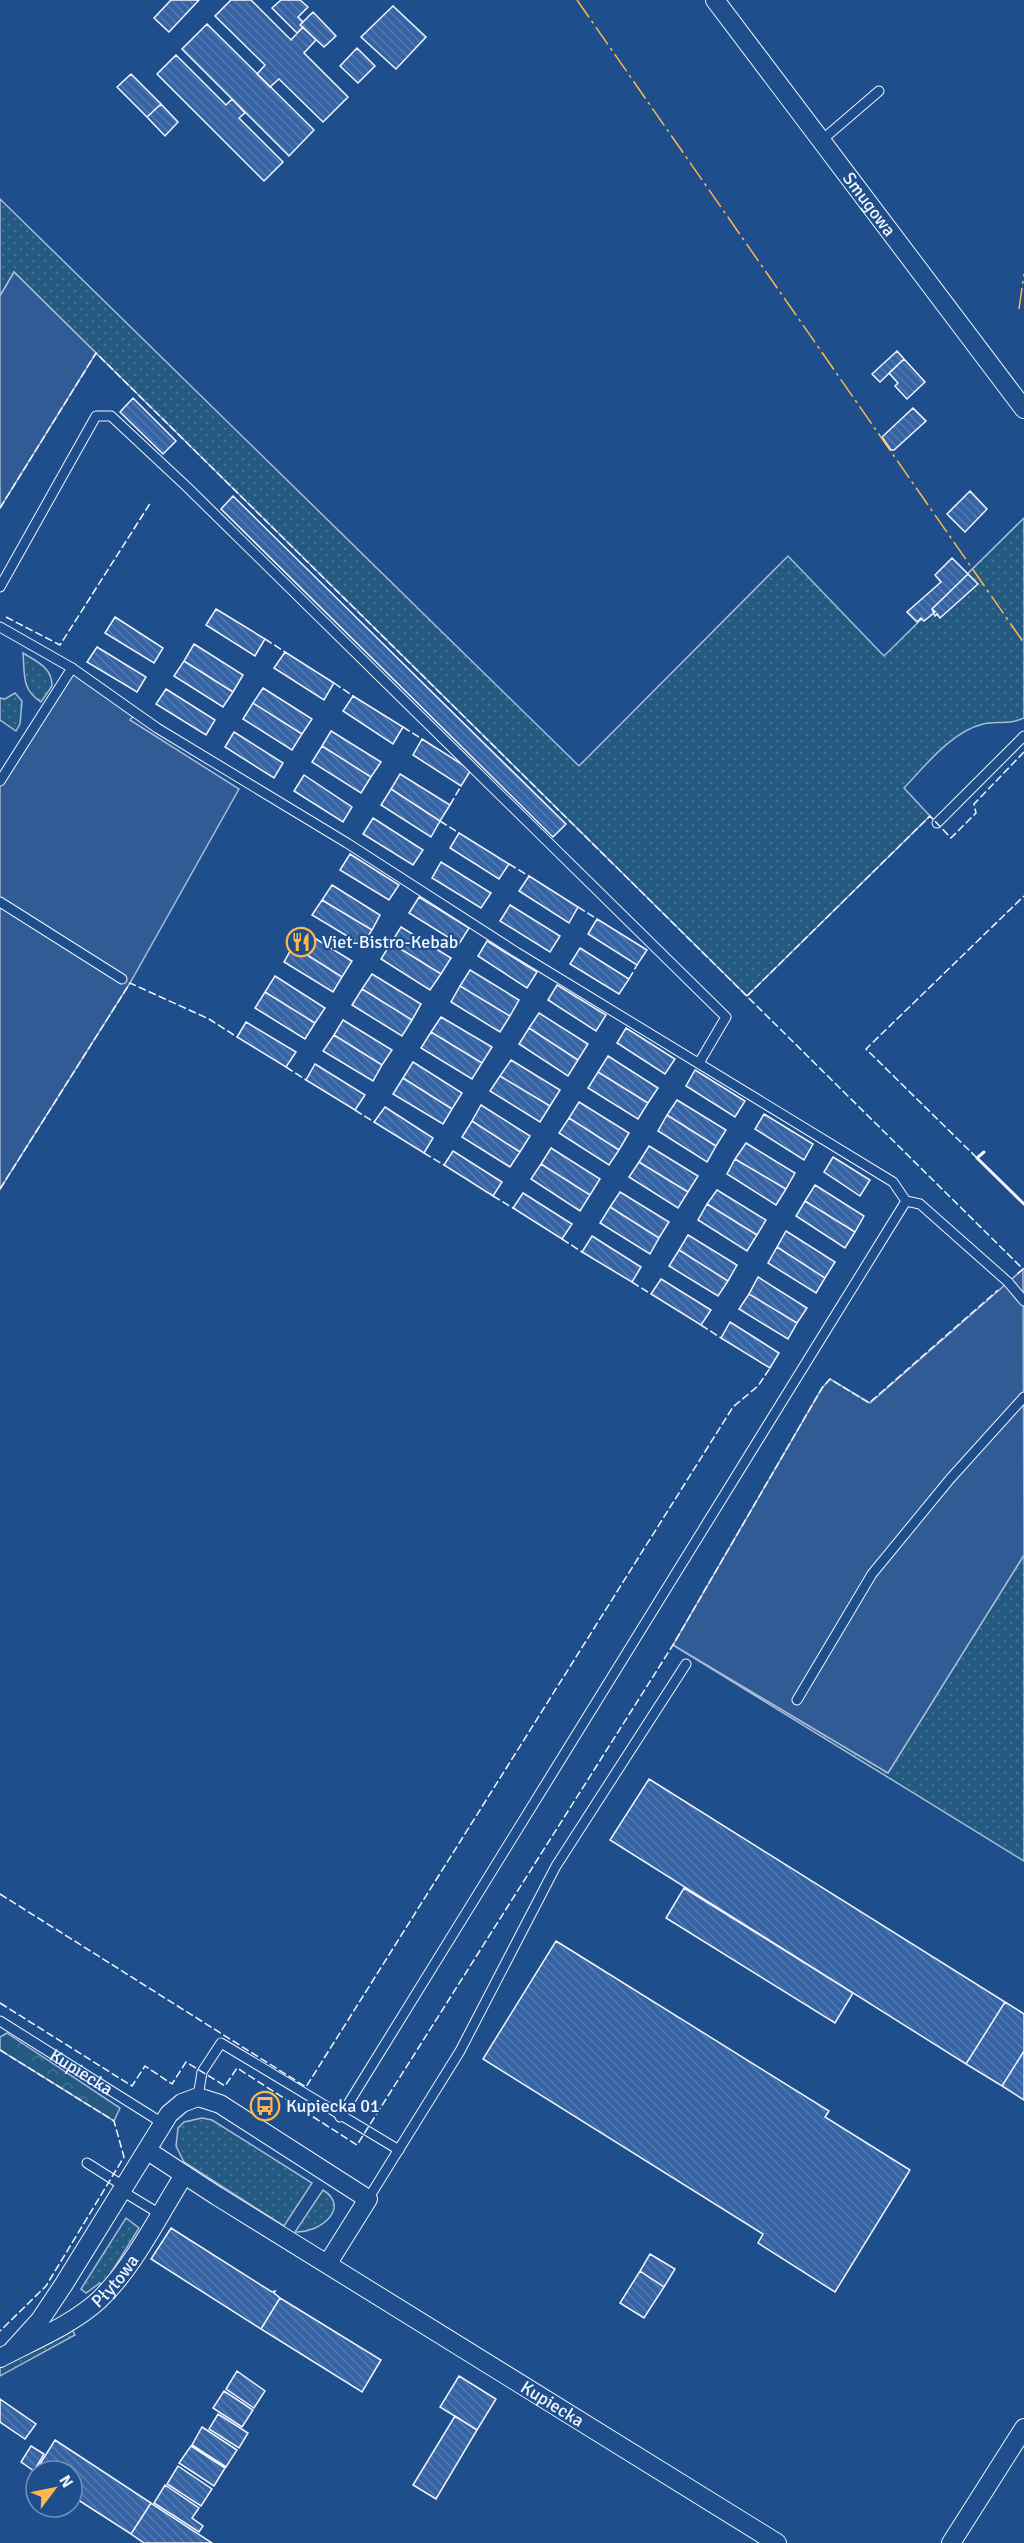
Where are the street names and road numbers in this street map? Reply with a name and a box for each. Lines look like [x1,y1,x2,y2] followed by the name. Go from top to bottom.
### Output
[838,168,901,241] street label: Smugowa
[46,2044,117,2100] street label: Kupiecka
[87,2250,144,2312] street label: Płytowa
[517,2376,588,2432] street label: Kupiecka

